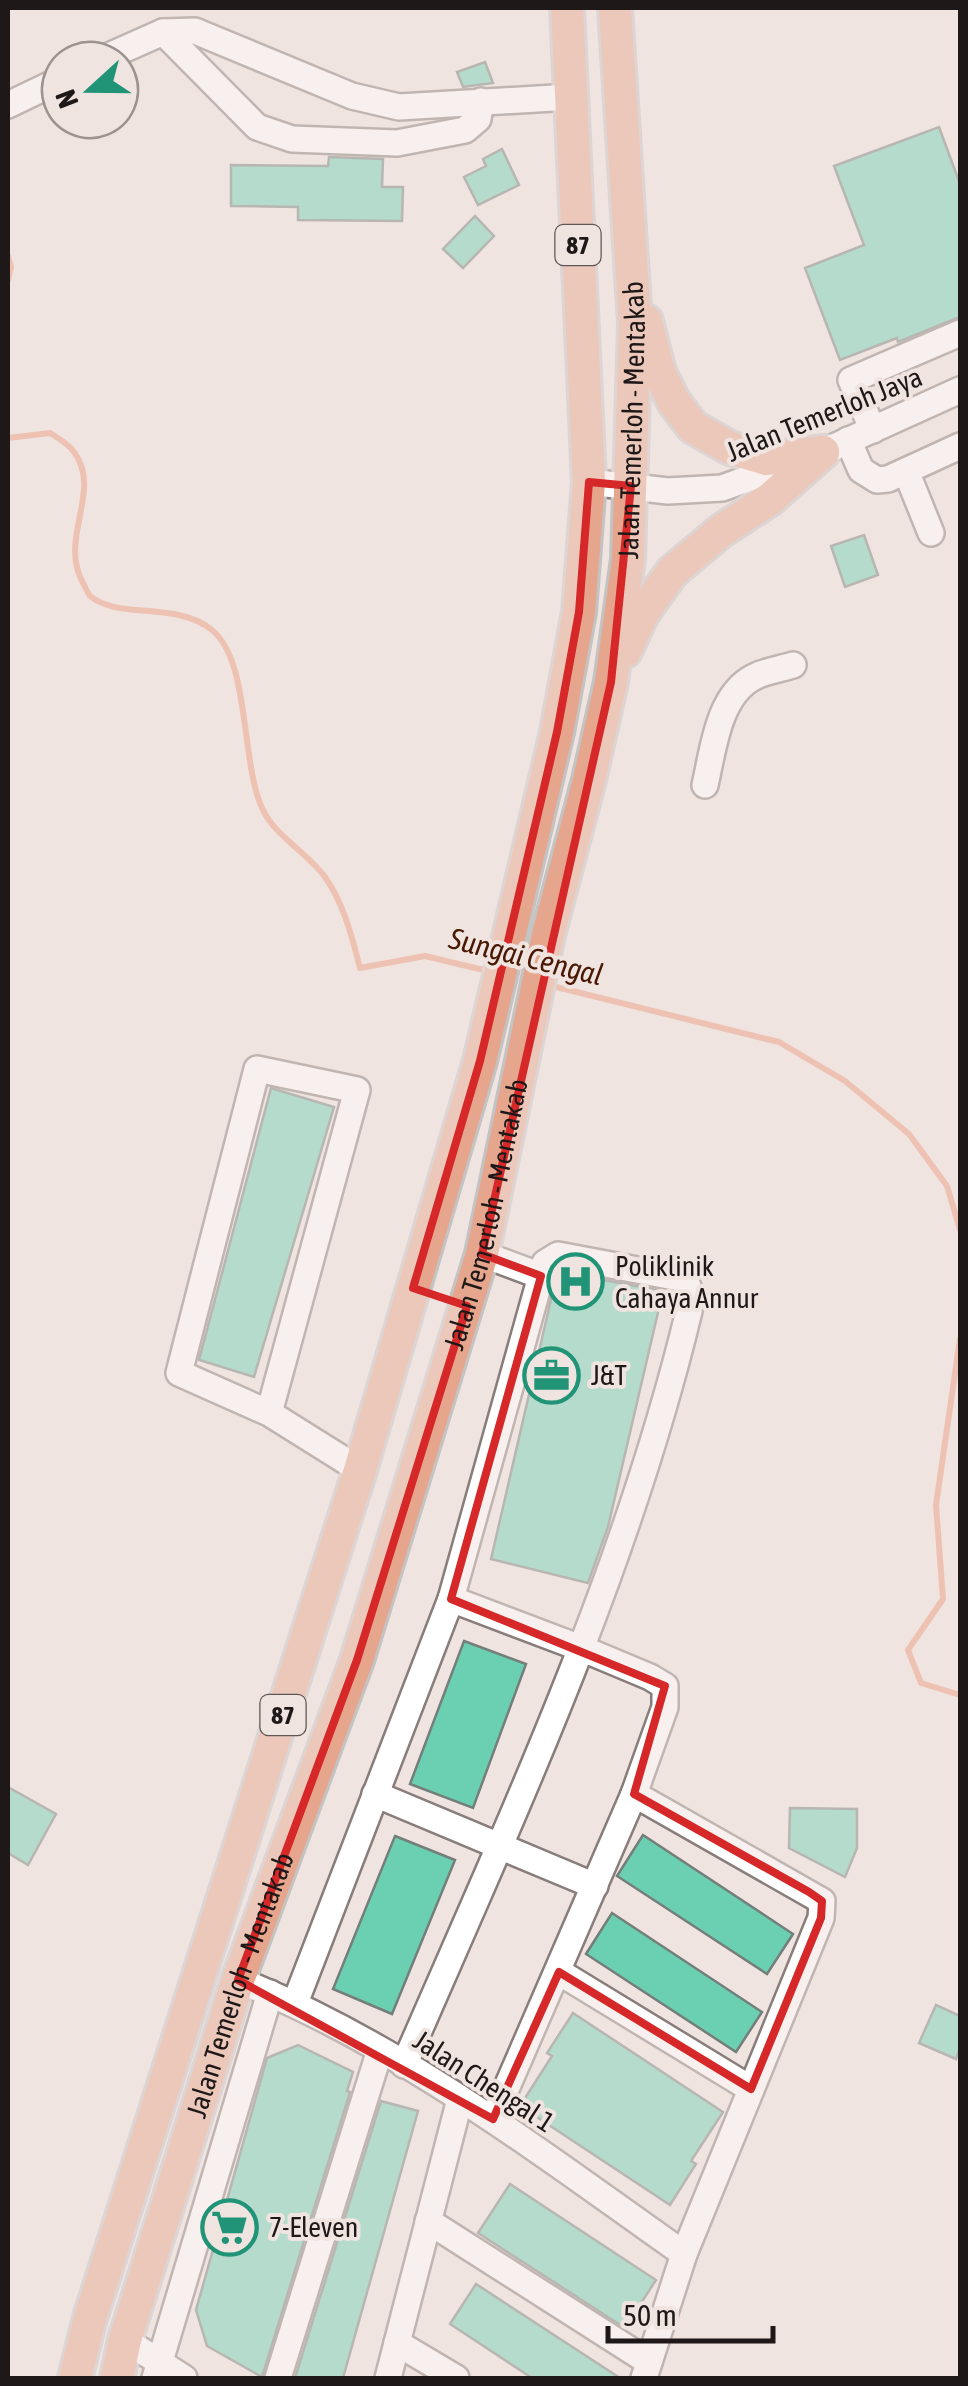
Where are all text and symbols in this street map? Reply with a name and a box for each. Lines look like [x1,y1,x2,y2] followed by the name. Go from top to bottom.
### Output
[40,40,140,140] north arrow
[49,86,85,112] text: N
[556,225,600,265] road number: 87
[612,280,651,559] street label: Jalan Temerloh - Mentakab
[721,360,927,468] street label: Jalan Temerloh Jaya
[445,920,607,992] water label: Sungai Cengal
[437,1076,534,1354] street label: Jalan Temerloh - Mentakab
[615,1250,759,1314] place label: Poliklinik Cahaya Annur
[546,1252,606,1312] hospital icon: Poliklinik Cahaya Annur
[522,1345,582,1405] office icon: J&T
[591,1359,627,1391] place label: J&T
[260,1695,306,1735] road number: 87
[180,1848,300,2121] street label: Jalan Temerloh - Mentakab
[408,2024,560,2138] street label: Jalan Chengal 1
[200,2197,260,2257] supermarket icon: 7-Eleven
[269,2211,358,2243] place label: 7-Eleven
[608,2281,773,2343] scale bar
[623,2298,677,2332] text: 50 m

